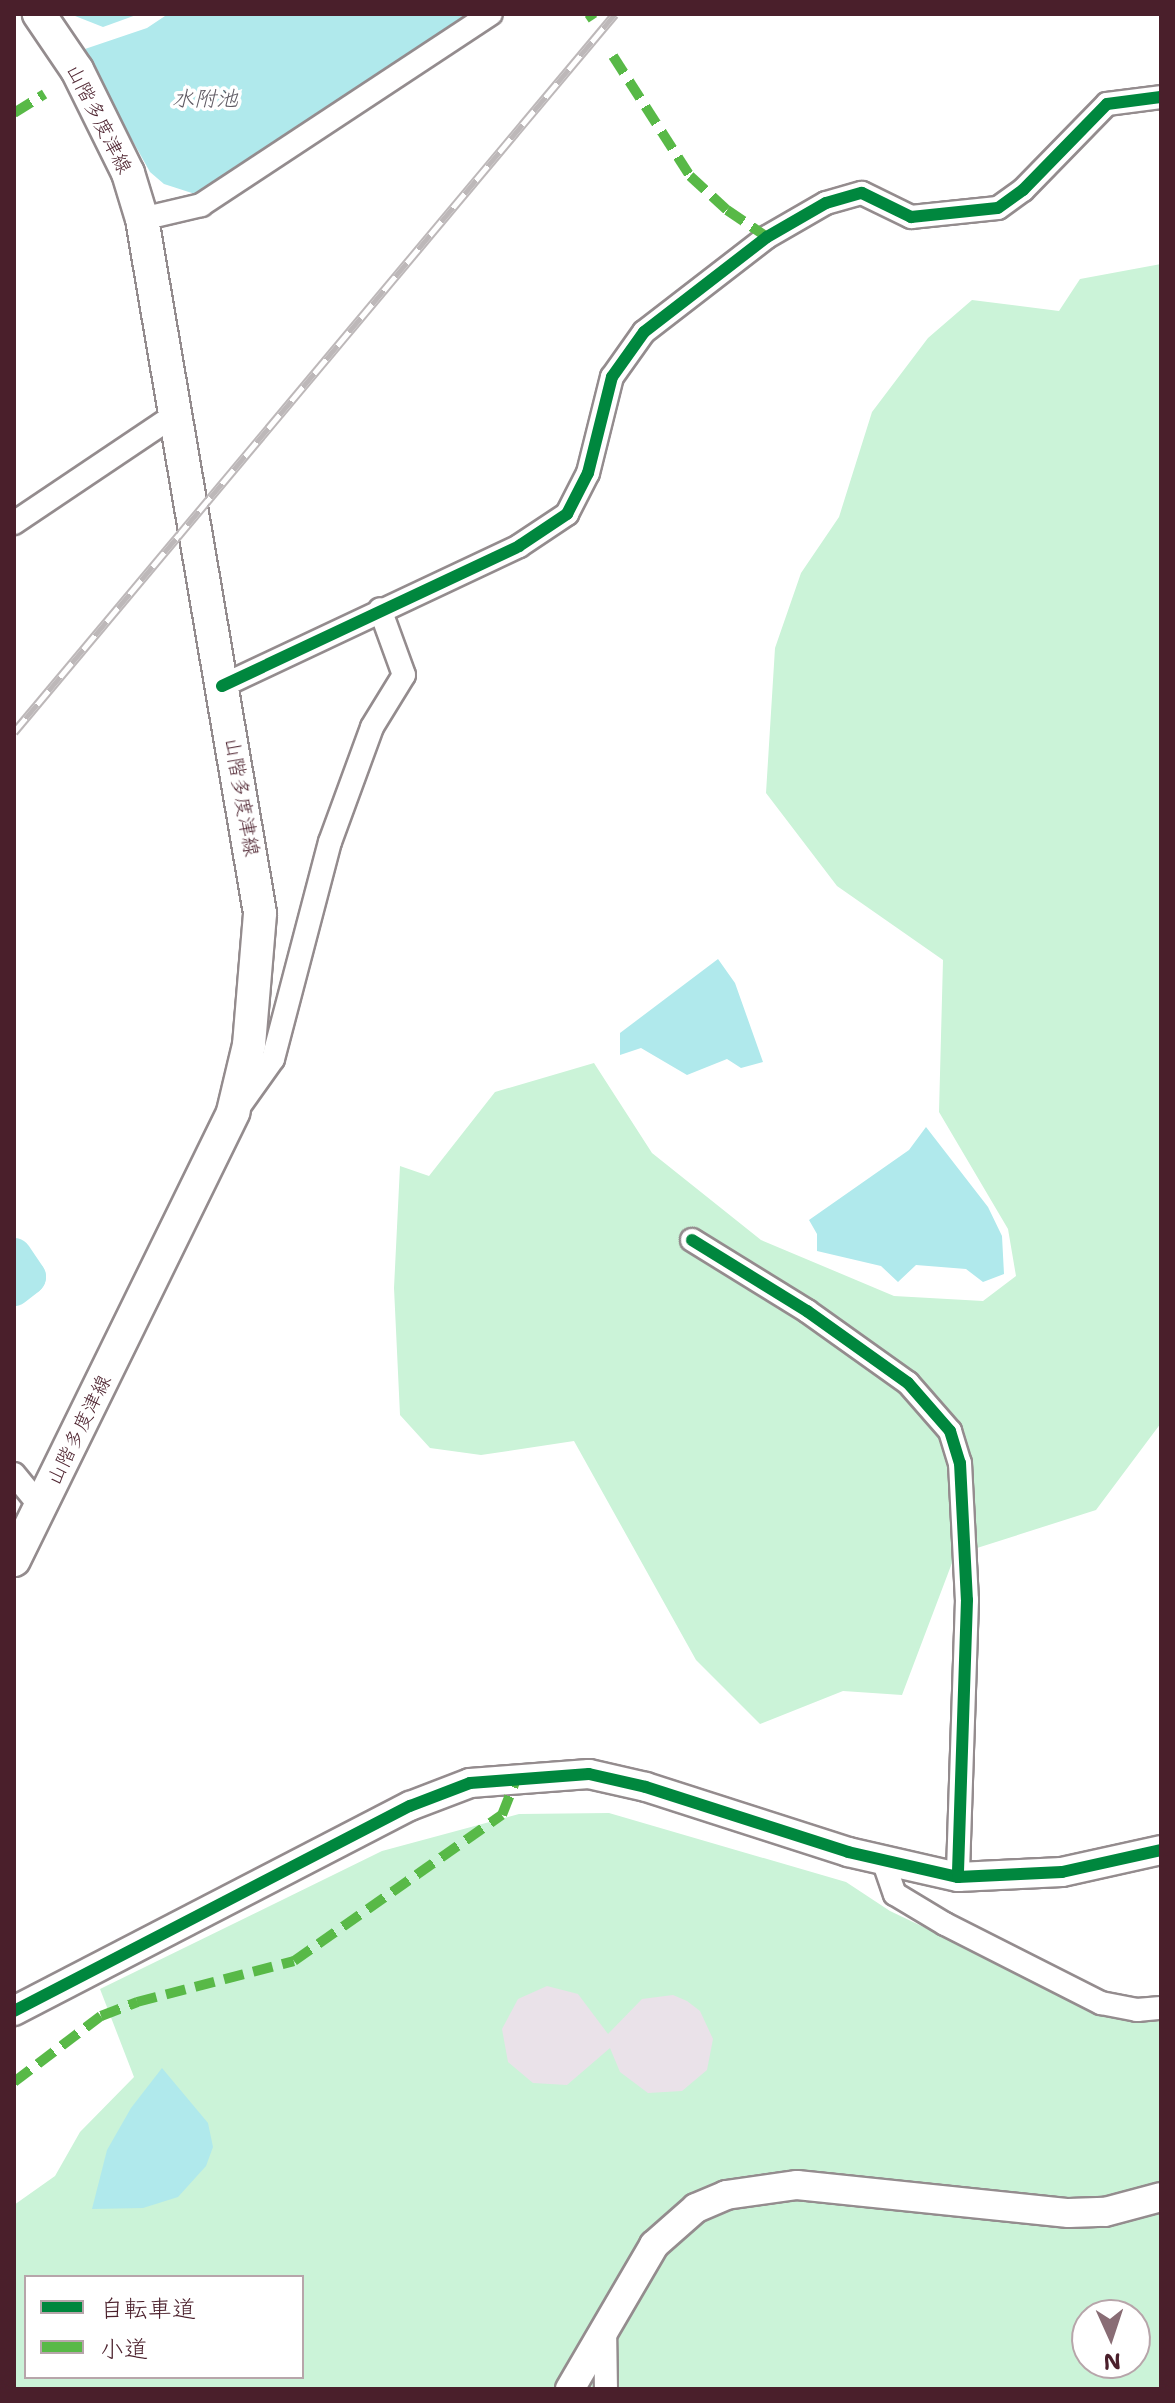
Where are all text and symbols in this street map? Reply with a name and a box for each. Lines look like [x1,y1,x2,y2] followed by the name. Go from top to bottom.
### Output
[61,60,137,178] street label: 山階多度津線
[172,86,238,112] water label: 水附池
[220,736,264,858] street label: 山階多度津線
[42,1371,116,1489] street label: 山階多度津線
[24,2275,304,2379] legend
[100,2293,196,2325] text: 自転車道
[1071,2299,1151,2379] north arrow
[100,2333,148,2365] text: 小道
[1103,2347,1122,2376] text: N

